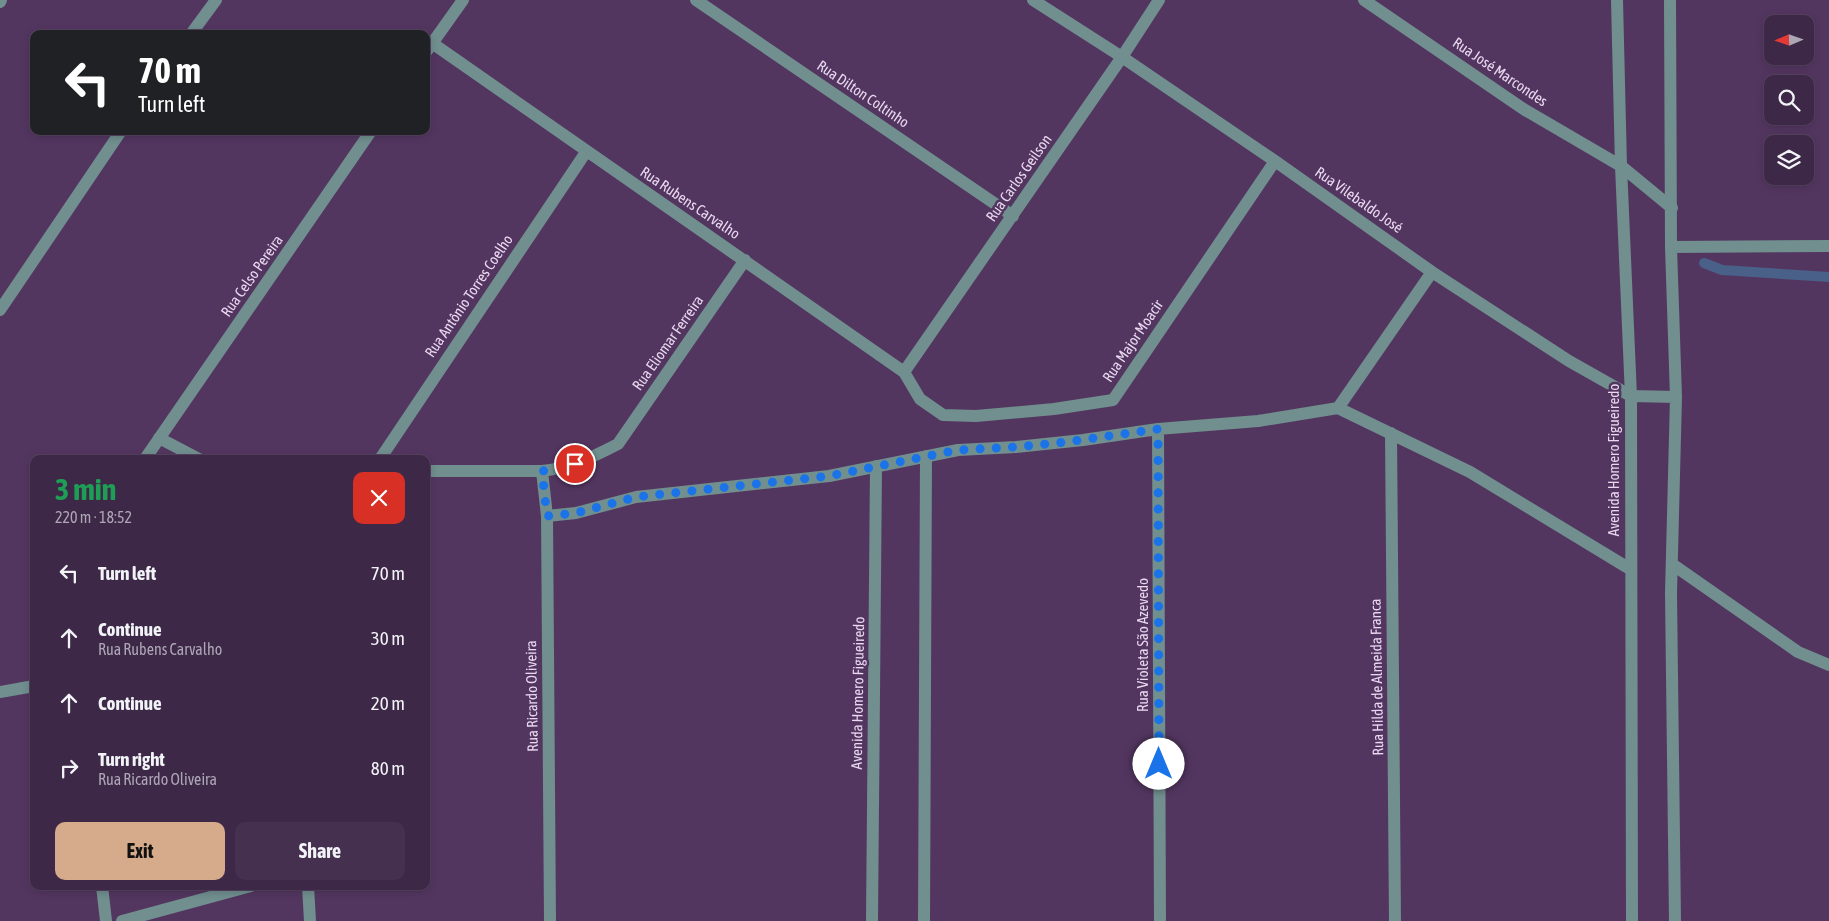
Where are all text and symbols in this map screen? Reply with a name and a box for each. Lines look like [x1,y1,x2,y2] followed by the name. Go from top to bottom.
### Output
[1764,15,1814,65] north arrow
[1764,15,1814,185] map controls
[1450,34,1551,109] street label: Rua José Marcondes
[55,50,120,115] icon: left
[138,50,201,90] text: 70 m
[814,57,913,131] street label: Rua Dilton Coltinho
[1764,75,1814,125] button: search
[138,91,205,117] text: Turn left
[982,131,1055,224] street label: Rua Carlos Geilson
[1764,135,1814,185] button: layers
[637,163,743,242] street label: Rua Rubens Carvalho
[1312,163,1407,236] street label: Rua Vilebaldo José
[421,231,516,360] street label: Rua Antônio Torres Coelho
[217,232,286,320] street label: Rua Celso Pereira
[629,292,707,393] street label: Rua Eliomar Ferreira
[1099,296,1167,385] street label: Rua Major Moacir
[1605,384,1622,536] street label: Avenida Homero Figueiredo
[554,443,596,485] pin
[561,450,589,478] icon: arrive
[55,472,116,506] text: 3 min
[353,472,405,524] button: close
[55,508,132,526] text: 220 m · 18:52
[55,559,83,587] icon: left
[98,562,156,584] text: Turn left
[371,562,405,584] text: 70 m
[1134,578,1151,712] street label: Rua Violeta São Azevedo
[1367,598,1386,756] street label: Rua Hilda de Almeida Franca
[848,616,867,769] street label: Avenida Homero Figueiredo
[98,618,162,640] text: Continue
[55,624,83,652] icon: ahead
[371,627,405,649] text: 30 m
[98,640,222,658] text: Rua Rubens Carvalho
[522,640,541,752] street label: Rua Ricardo Oliveira
[55,689,83,717] icon: ahead
[98,692,162,714] text: Continue
[371,692,405,714] text: 20 m
[1132,737,1184,789] position arrow
[98,748,165,770] text: Turn right
[55,754,83,782] icon: right
[371,757,405,779] text: 80 m
[98,770,217,788] text: Rua Ricardo Oliveira
[55,822,225,880] button: Exit
[235,822,405,880] button: Share

